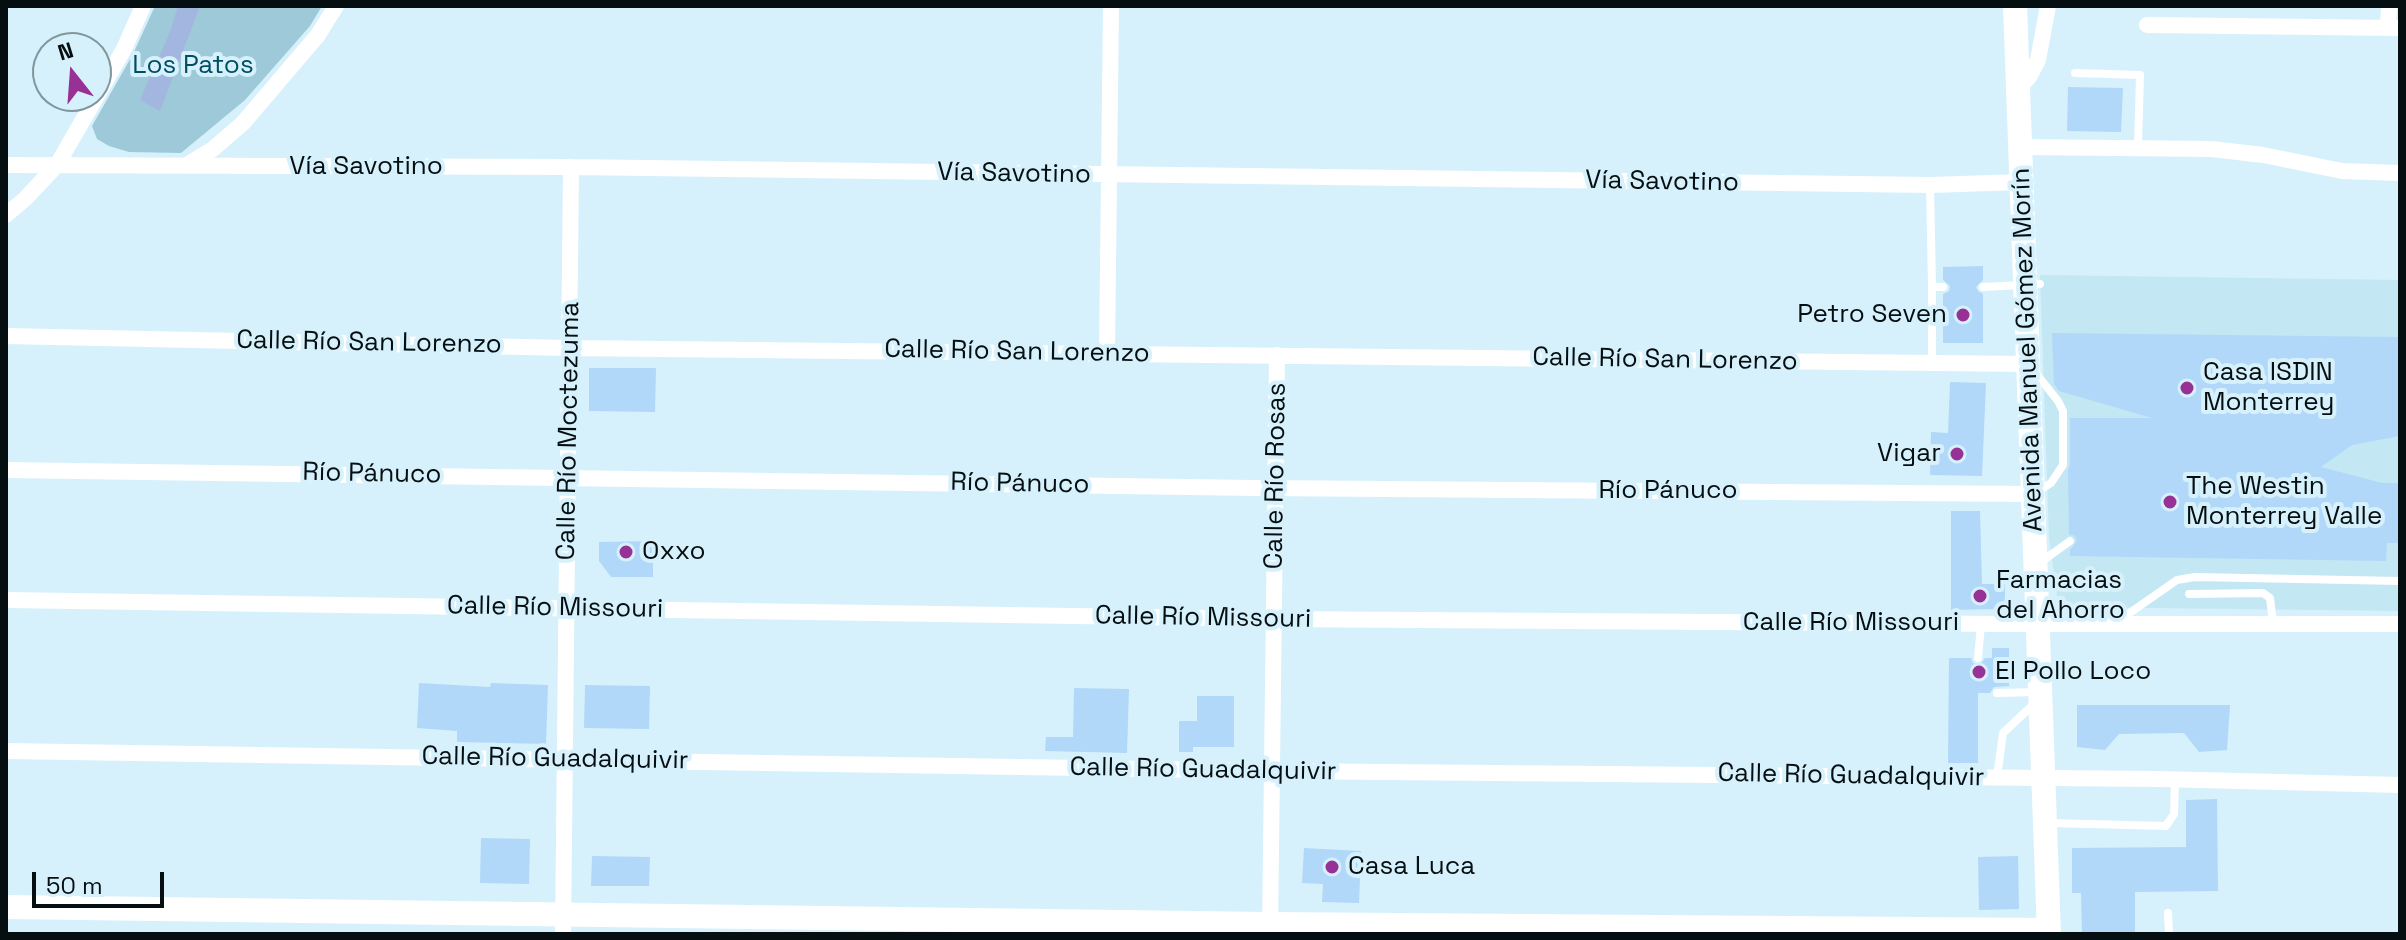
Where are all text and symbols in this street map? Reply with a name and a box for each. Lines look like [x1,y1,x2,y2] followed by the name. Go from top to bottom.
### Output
[32,32,112,112] north arrow
[54,35,77,67] text: N
[132,50,254,82] park label: Los Patos
[289,151,443,183] street label: Vía Savotino
[937,157,1091,191] street label: Vía Savotino
[1585,165,1739,199] street label: Vía Savotino
[2006,167,2050,533] street label: Avenida Manuel Gómez Morín
[1797,299,1947,331] place label: Petro Seven
[551,301,587,561] street label: Calle Río Moctezuma
[1954,306,1972,324] marker: Petro Seven
[236,325,502,361] street label: Calle Río San Lorenzo
[884,334,1150,370] street label: Calle Río San Lorenzo
[1532,342,1798,378] street label: Calle Río San Lorenzo
[2203,357,2334,418] place label: Casa ISDIN Monterrey
[2178,379,2196,397] marker: Casa ISDIN Monterrey
[1259,382,1293,570] street label: Calle Río Rosas
[1877,438,1941,470] place label: Vigar
[1948,445,1966,463] marker: Vigar
[302,457,442,491] street label: Río Pánuco
[950,467,1090,501] street label: Río Pánuco
[2186,471,2382,532] place label: The Westin Monterrey Valle
[1598,475,1738,507] street label: Río Pánuco
[2161,493,2179,511] marker: The Westin Monterrey Valle
[642,536,705,568] place label: Oxxo
[617,543,635,561] marker: Oxxo
[1996,565,2125,626] place label: Farmacias del Ahorro
[1971,587,1989,605] marker: Farmacias del Ahorro
[447,591,663,625] street label: Calle Río Missouri
[1095,601,1311,635] street label: Calle Río Missouri
[1743,607,1959,639] street label: Calle Río Missouri
[1995,656,2151,688] place label: El Pollo Loco
[1970,663,1988,681] marker: El Pollo Loco
[421,741,689,777] street label: Calle Río Guadalquivir
[1069,752,1337,788] street label: Calle Río Guadalquivir
[1717,758,1985,794] street label: Calle Río Guadalquivir
[1348,851,1475,883] place label: Casa Luca
[36,856,168,906] scale bar
[1323,858,1341,876] marker: Casa Luca
[46,870,103,901] text: 50 m

